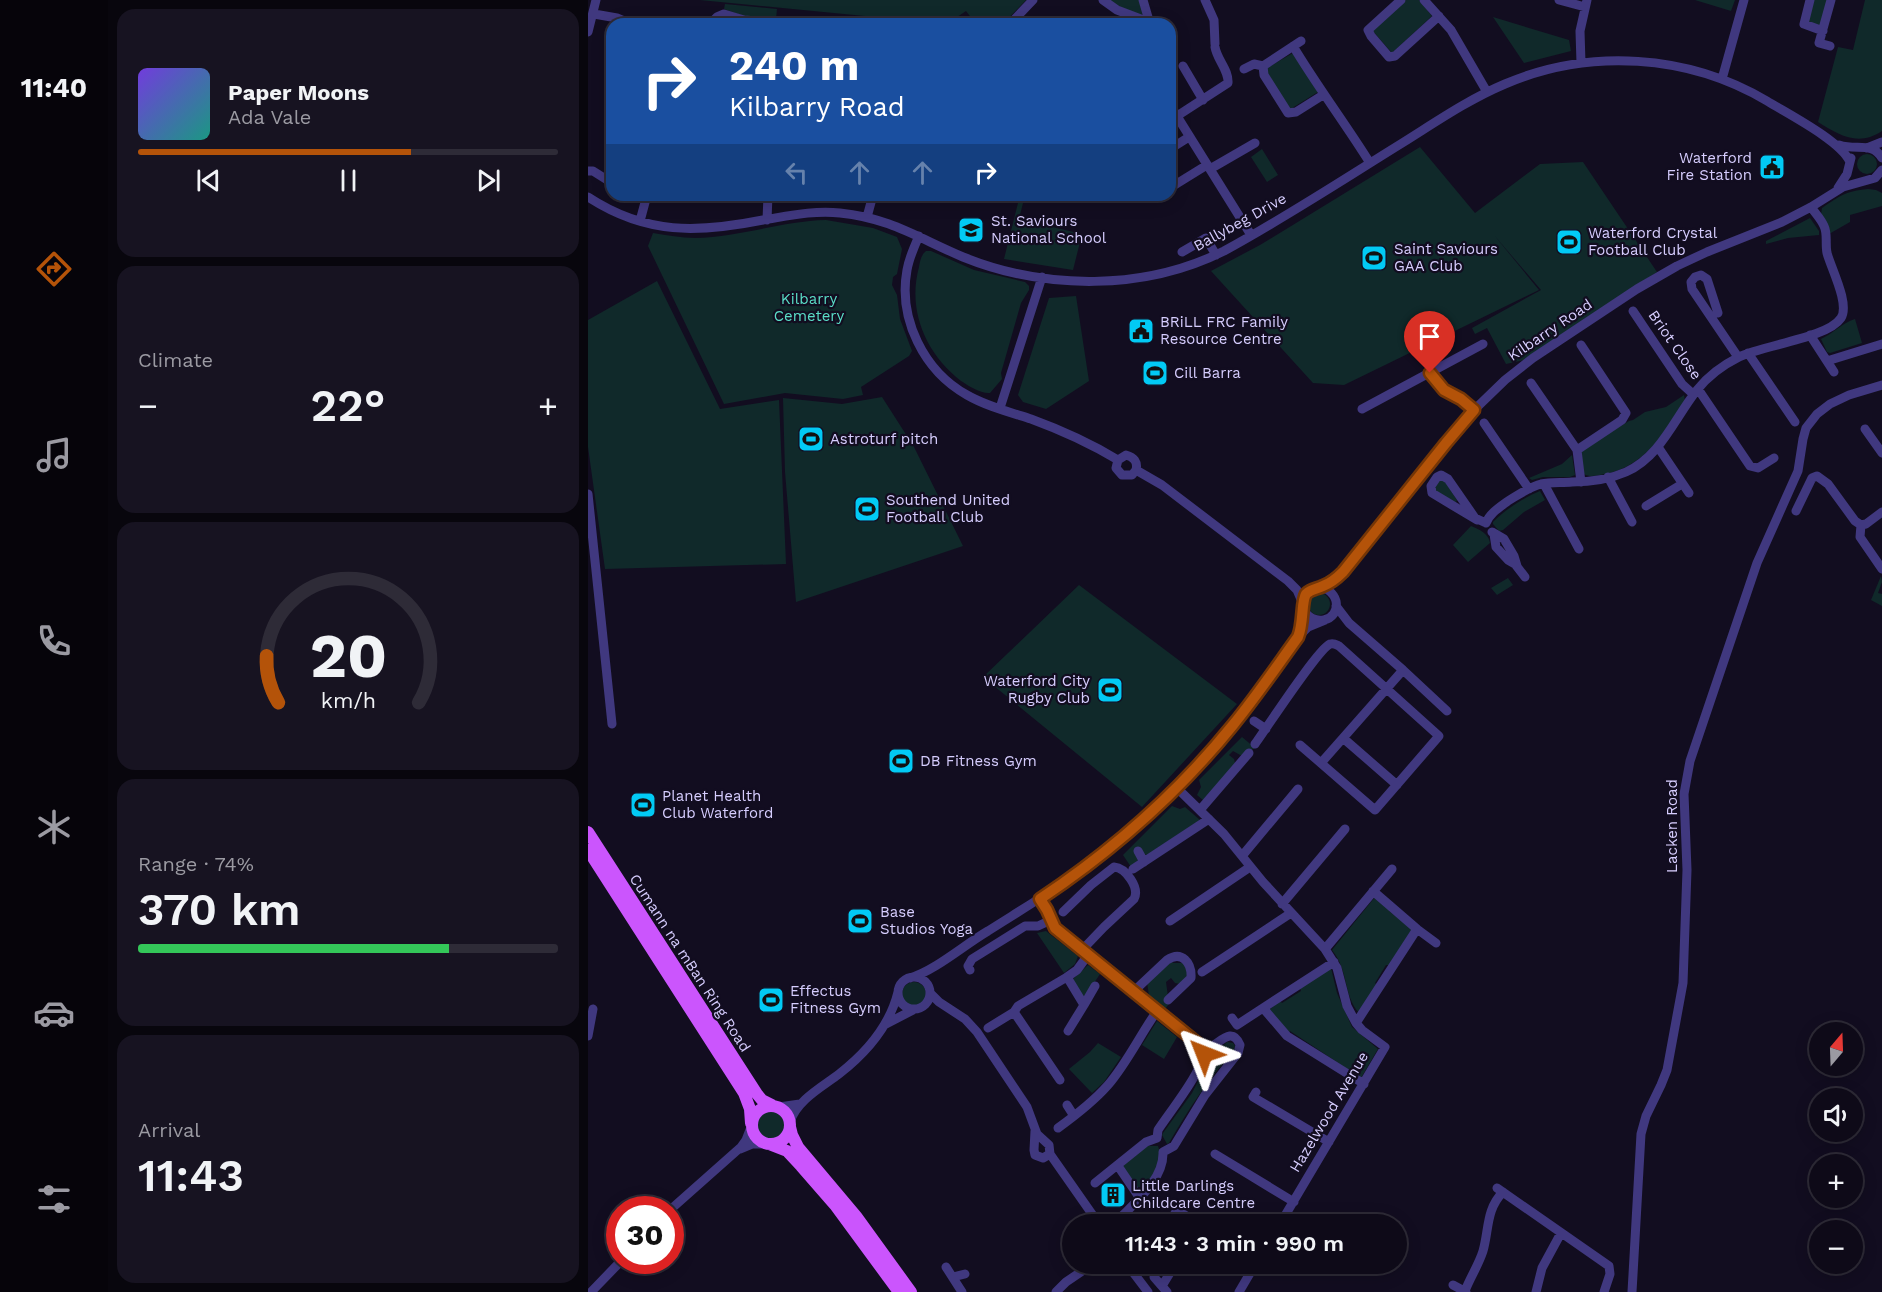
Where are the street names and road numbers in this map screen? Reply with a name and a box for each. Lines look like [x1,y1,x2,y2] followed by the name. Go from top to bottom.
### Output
[1190,189,1290,255] street label: Ballybeg Drive
[1504,295,1596,365] street label: Kilbarry Road
[1645,307,1705,383] street label: Briot Close
[1663,779,1681,873] street label: Lacken Road
[626,871,754,1055] street label: Cumann na mBan Ring Road
[1286,1048,1372,1176] street label: Hazelwood Avenue

